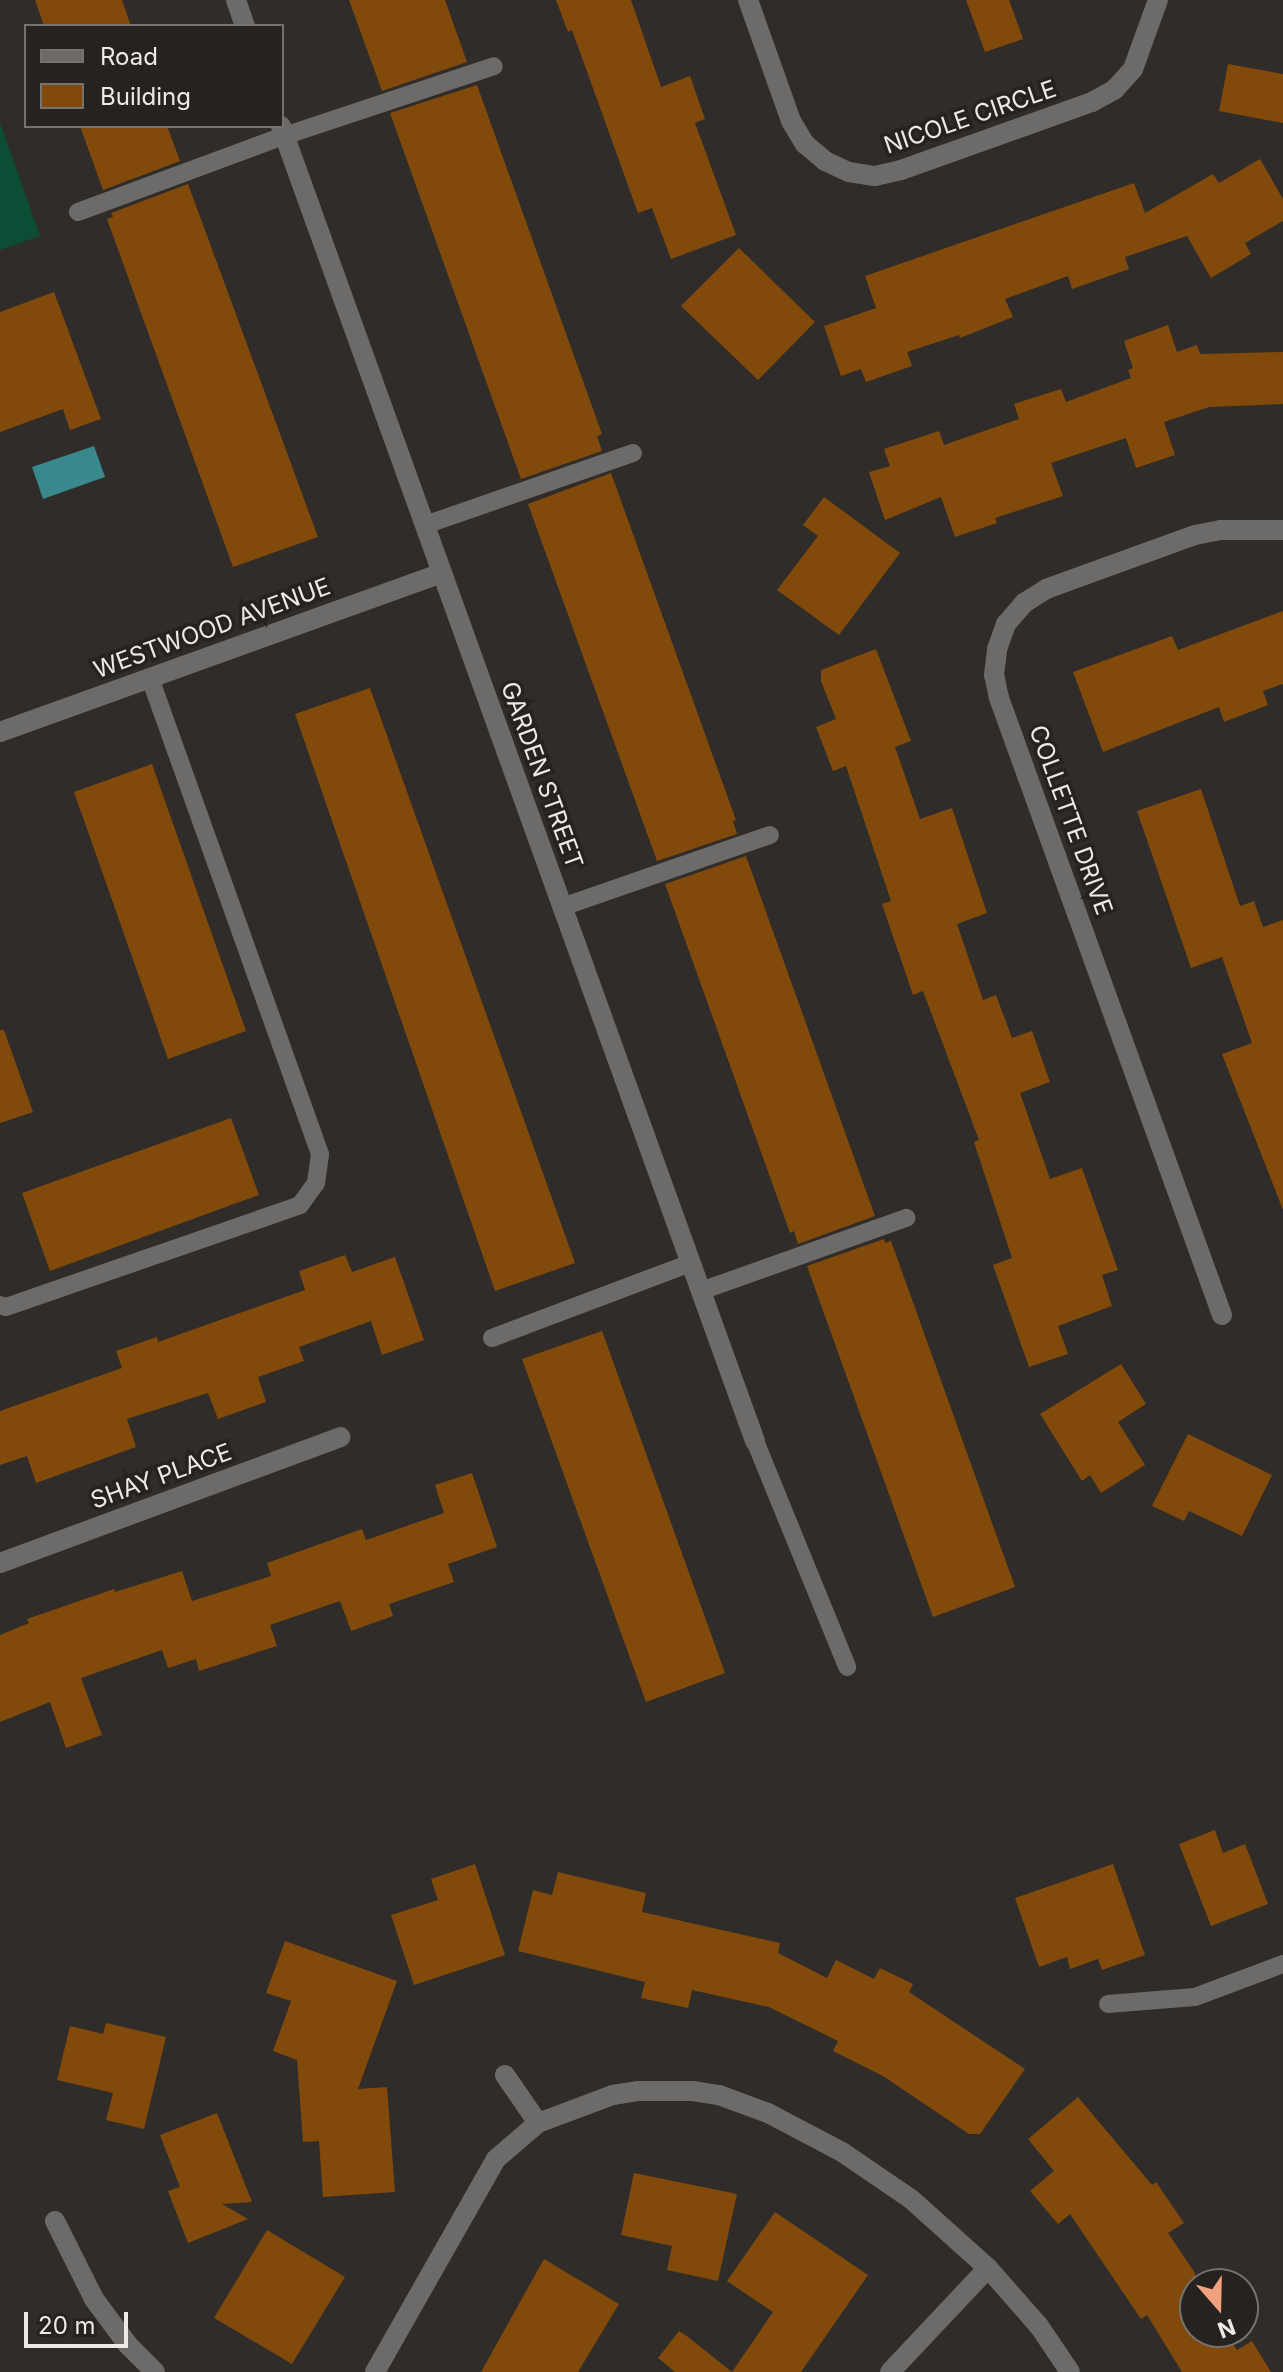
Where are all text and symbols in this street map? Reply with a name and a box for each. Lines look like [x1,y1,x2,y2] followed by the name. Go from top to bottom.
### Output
[24,24,284,128] legend
[100,42,158,71] text: Road
[880,74,1060,160] street label: NICOLE CIRCLE
[100,82,191,111] text: Building
[90,572,334,684] street label: WESTWOOD AVENUE
[495,678,589,872] street label: GARDEN STREET
[1023,721,1119,919] street label: COLLETTE DRIVE
[87,1437,235,1515] street label: SHAY PLACE
[1179,2268,1259,2348] north arrow
[28,2296,132,2346] scale bar
[38,2311,96,2340] text: 20 m
[1214,2314,1239,2344] text: N

